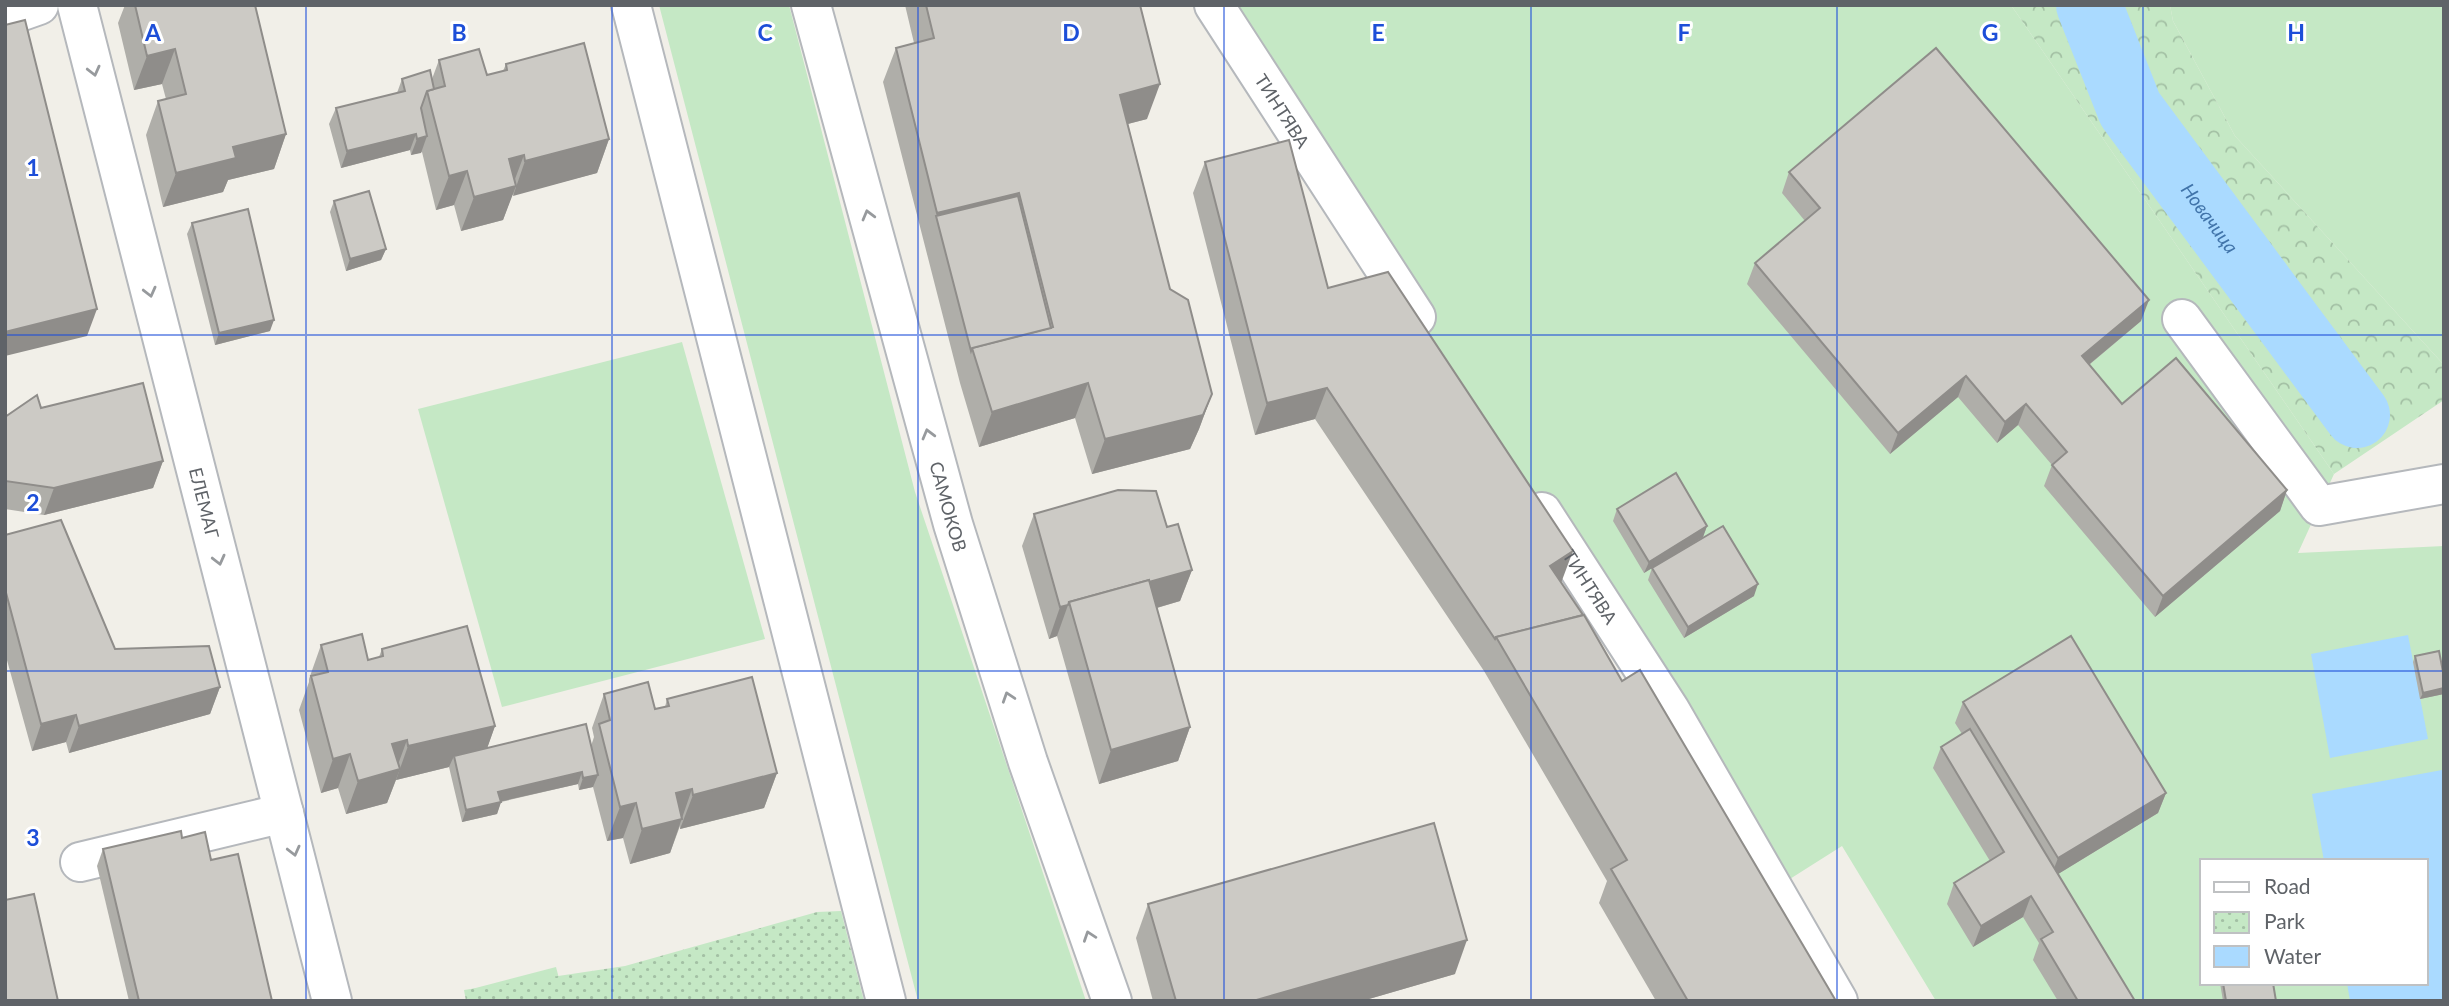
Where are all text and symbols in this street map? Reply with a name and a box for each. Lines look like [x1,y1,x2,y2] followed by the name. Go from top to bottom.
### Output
[144,18,162,46] text: A
[451,18,467,46] text: B
[757,18,773,46] text: C
[1062,18,1080,46] text: D
[1371,18,1385,46] text: E
[1677,18,1691,46] text: F
[1982,18,1998,46] text: G
[2287,18,2305,46] text: H
[86,65,100,77] one-way arrow
[1250,70,1315,153] street label: ТИНТЯВА
[26,153,40,181] text: 1
[2177,178,2244,257] water label: Новачица
[862,209,876,221] one-way arrow
[142,286,156,298] one-way arrow
[922,429,937,441] one-way arrow
[925,459,972,554] street label: САМОКОВ
[185,465,224,541] street label: ЕЛЕМАГ
[26,488,40,516] text: 2
[1558,546,1623,629] street label: ТИНТЯВА
[211,553,225,565] one-way arrow
[1001,691,1016,703] one-way arrow
[26,823,40,851] text: 3
[286,845,300,857] one-way arrow
[2200,859,2428,985] legend
[2264,873,2311,898] text: Road
[2264,908,2305,933] text: Park
[1083,931,1097,943] one-way arrow
[2264,943,2321,968] text: Water

